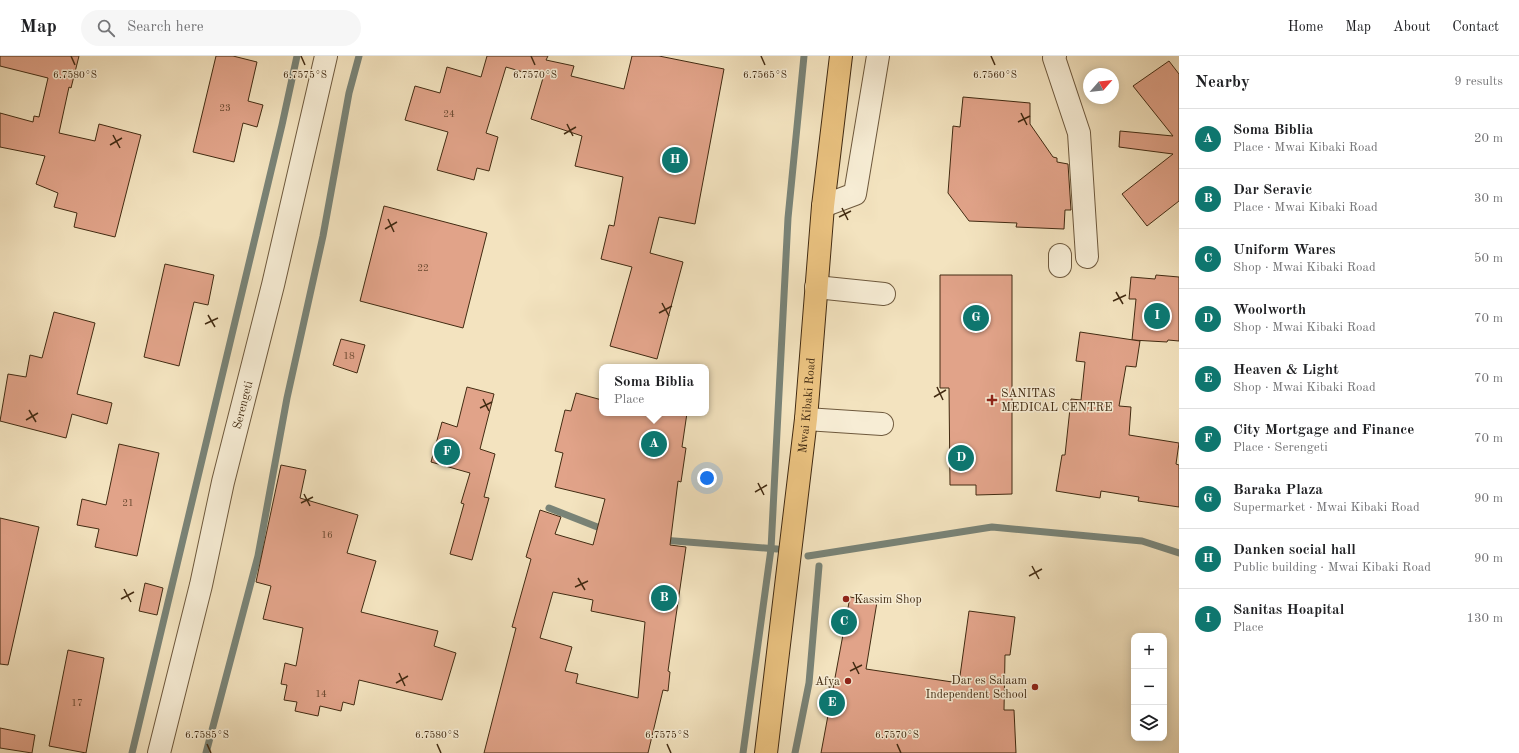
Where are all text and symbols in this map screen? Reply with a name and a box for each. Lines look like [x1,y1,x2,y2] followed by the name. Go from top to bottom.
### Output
[81,10,361,46] search box
[95,17,117,39] icon: search
[20,18,57,37] text: Map
[127,20,204,35] text: Search here
[1288,20,1323,34] text: Home
[1345,20,1371,34] text: Map
[1393,20,1430,34] text: About
[1452,20,1499,34] text: Contact
[1083,68,1119,104] north arrow
[53,70,97,80] text: 6.7580°S
[283,70,327,80] text: 6.7575°S
[513,70,557,80] text: 6.7570°S
[743,70,787,80] text: 6.7565°S
[973,70,1017,80] text: 6.7560°S
[1195,74,1250,91] text: Nearby
[1454,75,1503,88] text: 9 results
[219,103,231,113] house number: 23
[443,109,455,119] house number: 24
[1233,123,1313,138] text: Soma Biblia
[1203,132,1213,145] text: A
[1474,132,1503,145] text: 20 m
[1233,141,1378,154] text: Place · Mwai Kibaki Road
[662,145,688,175] pin: H
[1233,183,1312,198] text: Dar Seravic
[1203,192,1213,205] text: B
[1474,192,1503,205] text: 30 m
[1233,201,1378,214] text: Place · Mwai Kibaki Road
[1233,243,1336,258] text: Uniform Wares
[1204,252,1212,265] text: C
[1474,252,1503,265] text: 50 m
[1233,261,1376,274] text: Shop · Mwai Kibaki Road
[417,263,429,273] house number: 22
[1144,301,1170,331] pin: I
[963,303,989,333] pin: G
[1233,303,1306,318] text: Woolworth
[1203,312,1213,325] text: D
[1474,312,1503,325] text: 70 m
[1233,321,1376,334] text: Shop · Mwai Kibaki Road
[343,351,355,361] house number: 18
[797,357,818,454] street label: Mwai Kibaki Road
[1233,363,1339,378] text: Heaven & Light
[599,364,709,416] popup
[1204,372,1212,385] text: E
[1474,372,1503,385] text: 70 m
[614,375,694,390] text: Soma Biblia
[232,380,255,431] street label: Serengeti
[1233,381,1376,394] text: Shop · Mwai Kibaki Road
[1001,388,1112,414] place label: SANITAS MEDICAL CENTRE
[614,393,644,406] text: Place
[986,394,998,406] marker: SANITAS MEDICAL CENTRE
[1233,423,1414,438] text: City Mortgage and Finance
[641,429,667,459] pin: A
[1204,432,1212,445] text: F
[1474,432,1503,445] text: 70 m
[434,437,460,467] pin: F
[1233,441,1328,454] text: Place · Serengeti
[948,443,974,473] pin: D
[697,468,717,488] your location
[1233,483,1323,498] text: Baraka Plaza
[1203,492,1213,505] text: G
[1474,492,1503,505] text: 90 m
[122,498,134,508] house number: 21
[1233,501,1420,514] text: Supermarket · Mwai Kibaki Road
[321,530,333,540] house number: 16
[1233,543,1356,558] text: Danken social hall
[1203,552,1213,565] text: H
[1474,552,1503,565] text: 90 m
[1233,561,1431,574] text: Public building · Mwai Kibaki Road
[651,583,677,613] pin: B
[841,594,851,604] marker: Kassim Shop
[854,594,922,606] place label: Kassim Shop
[1233,603,1344,618] text: Sanitas Hoapital
[831,607,857,637] pin: C
[1205,612,1211,625] text: I
[1466,612,1503,625] text: 130 m
[1233,621,1263,634] text: Place
[1131,633,1167,741] map controls
[1131,633,1167,669] button: +
[1131,669,1167,705] button: −
[926,675,1027,701] place label: Dar es Salaam Independent School
[815,676,840,688] place label: Afya
[843,676,853,686] marker: Afya
[1030,682,1040,692] marker: Dar es Salaam Independent School
[819,688,845,718] pin: E
[315,689,327,699] house number: 14
[71,698,83,708] house number: 17
[1131,705,1167,741] button: layers
[185,730,229,740] text: 6.7585°S
[415,730,459,740] text: 6.7580°S
[645,730,689,740] text: 6.7575°S
[875,730,919,740] text: 6.7570°S

